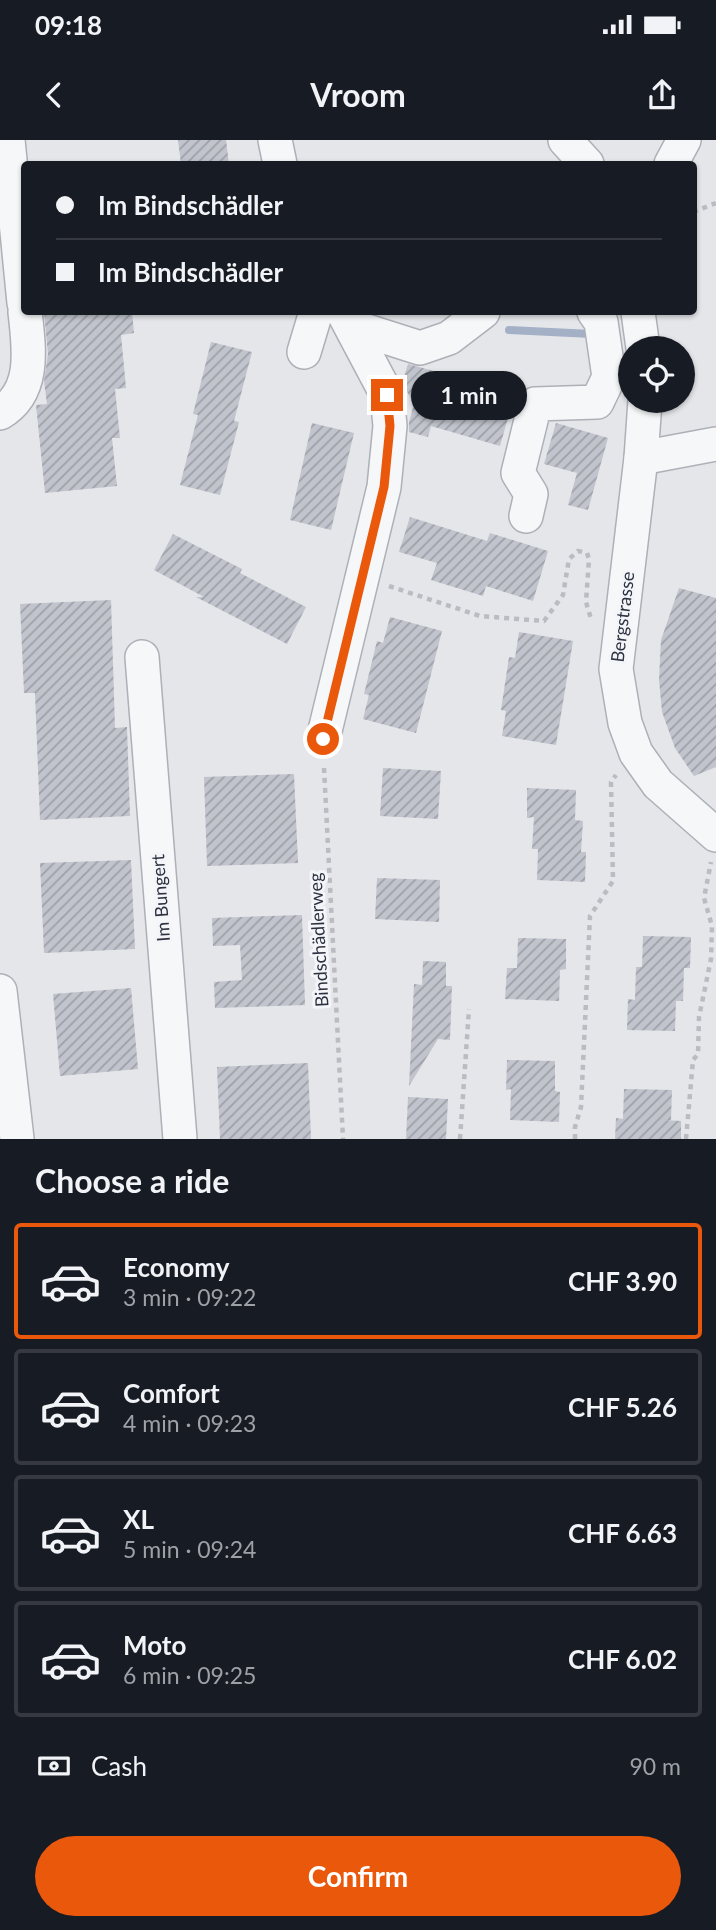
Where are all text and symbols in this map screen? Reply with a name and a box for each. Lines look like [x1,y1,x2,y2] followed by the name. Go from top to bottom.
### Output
[35,9,102,41] text: 09:18
[310,75,406,114] text: Vroom
[35,76,73,114] icon: back
[643,76,681,114] icon: share
[98,189,283,221] text: Im Bindschädler
[98,256,283,288] text: Im Bindschädler
[618,336,695,413] map controls
[618,336,695,413] button: locate
[412,370,527,420] callout: 1 min
[371,379,403,411] route end
[440,381,498,409] text: 1 min
[606,570,638,664] street label: Bergstrasse
[307,723,339,755] route start
[146,853,174,943] street label: Im Bungert
[303,872,333,1008] street label: Bindschädlerweg
[35,1161,229,1200] text: Choose a ride
[39,1250,102,1313] icon: car
[123,1251,229,1283] text: Economy
[568,1265,677,1297] text: CHF 3.90
[123,1283,256,1311] text: 3 min · 09:22
[39,1376,102,1439] icon: car
[123,1377,220,1409] text: Comfort
[568,1391,677,1423] text: CHF 5.26
[123,1409,256,1437] text: 4 min · 09:23
[39,1502,102,1565] icon: car
[123,1503,154,1535] text: XL
[568,1517,677,1549] text: CHF 6.63
[123,1535,256,1563] text: 5 min · 09:24
[39,1628,102,1691] icon: car
[123,1629,186,1661] text: Moto
[568,1643,677,1675] text: CHF 6.02
[123,1661,256,1689] text: 6 min · 09:25
[35,1747,73,1785] icon: cash
[91,1750,147,1782] text: Cash
[630,1752,681,1780] text: 90 m
[35,1836,681,1916] button: Confirm

